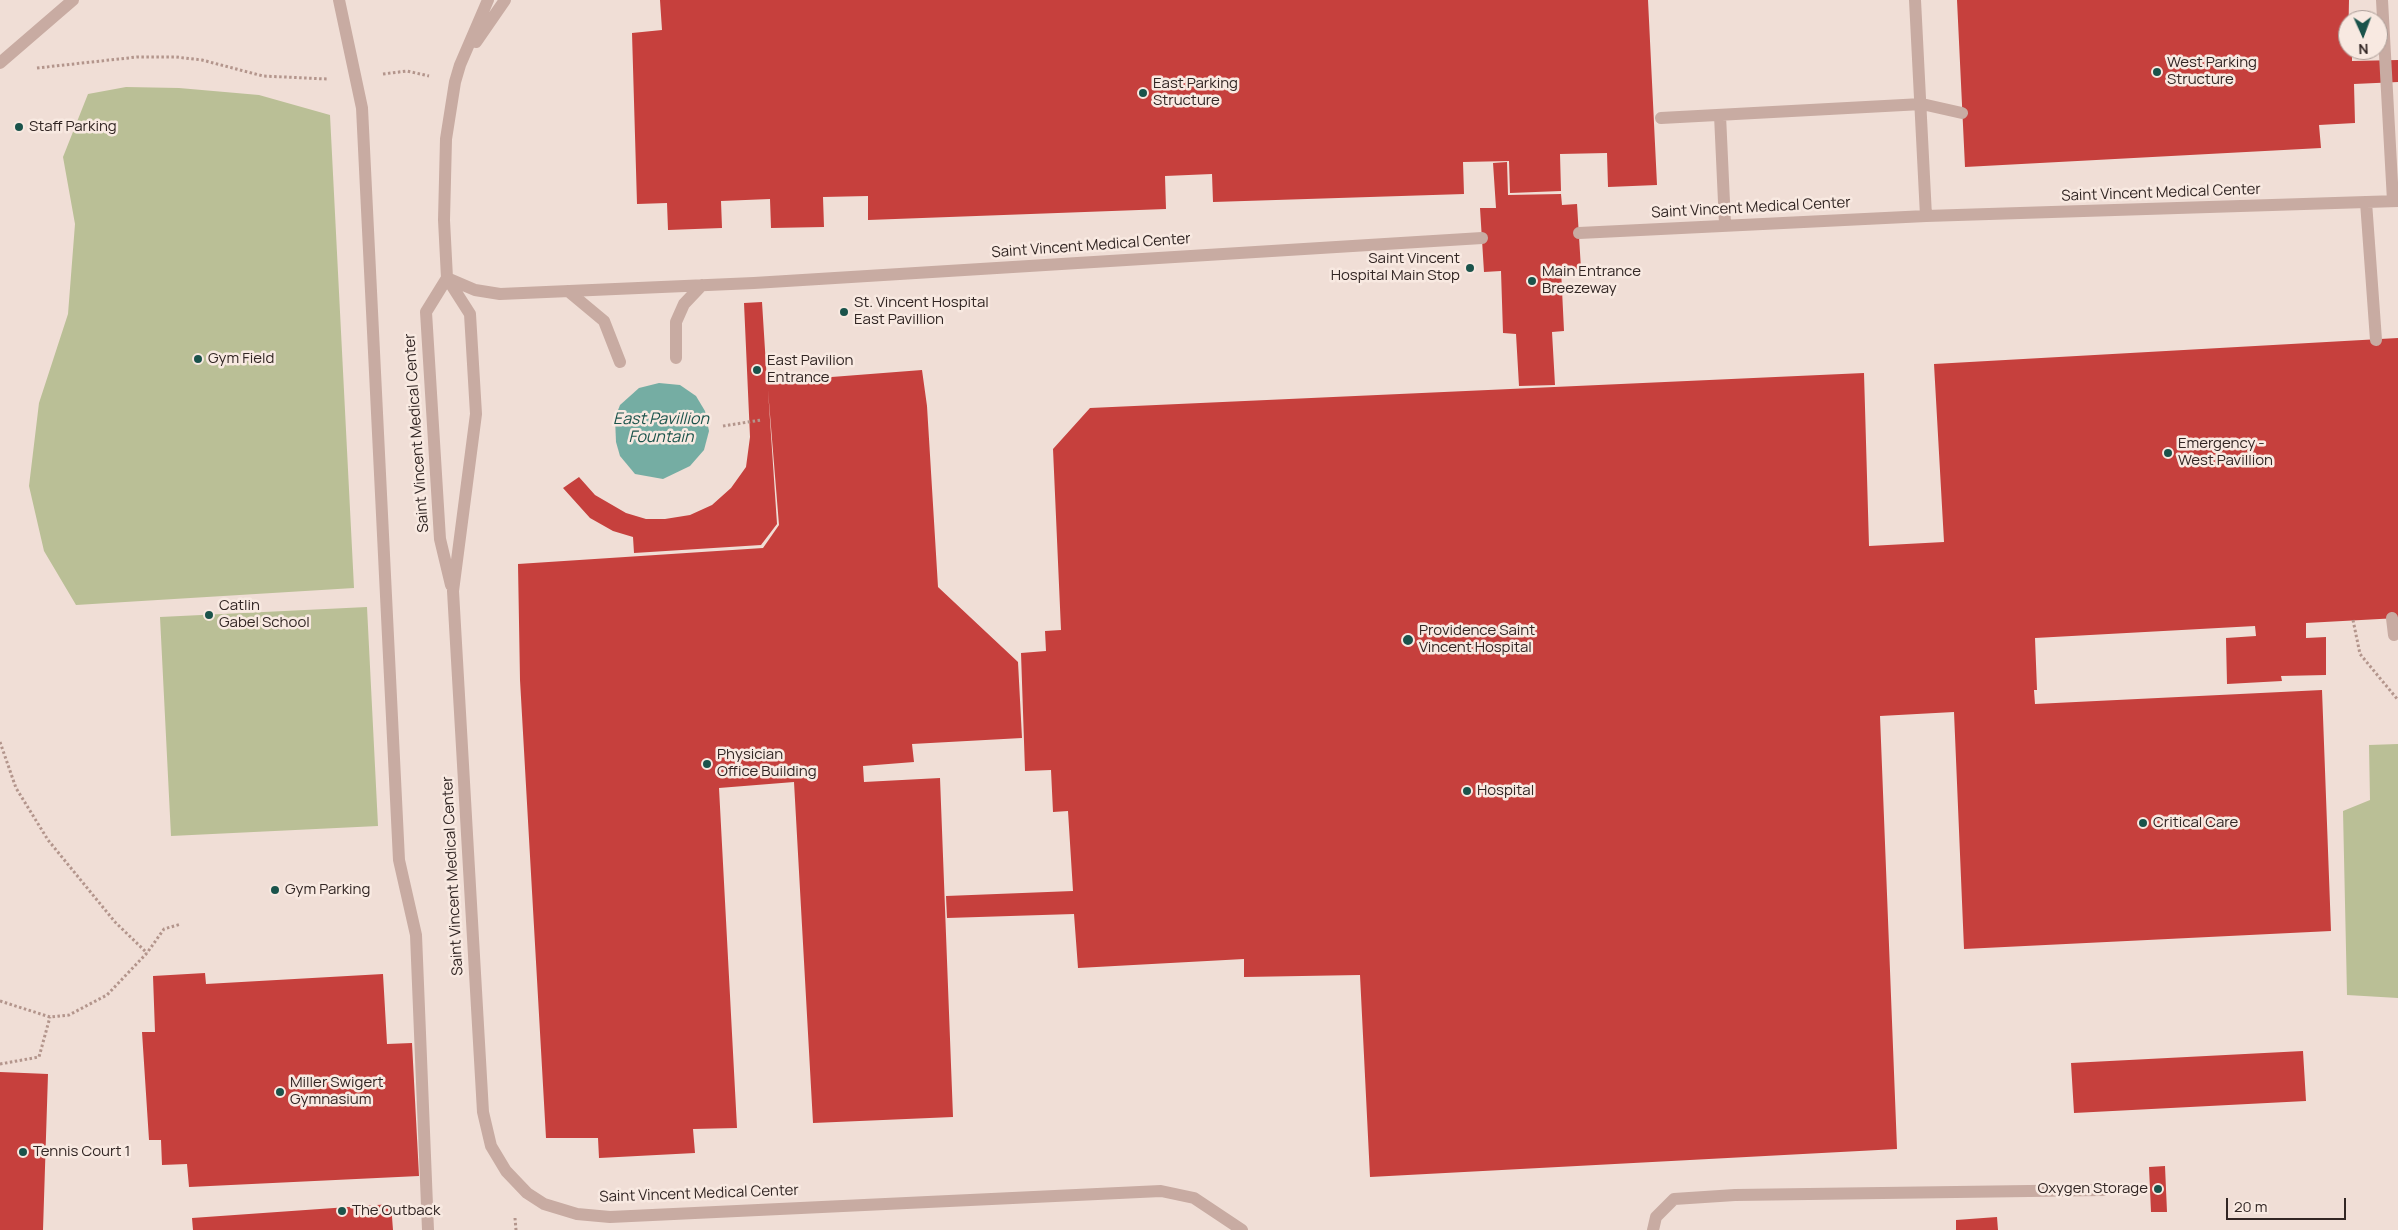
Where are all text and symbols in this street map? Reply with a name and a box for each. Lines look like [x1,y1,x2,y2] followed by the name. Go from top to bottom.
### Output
[2338,10,2388,60] north arrow
[2358,40,2369,59] text: N
[2167,54,2257,89] place label: West Parking Structure
[2151,66,2163,78] marker: West Parking Structure
[1153,75,1238,110] place label: East Parking Structure
[1137,87,1149,99] marker: East Parking Structure
[29,118,117,136] place label: Staff Parking
[13,121,25,133] marker: Staff Parking
[2061,181,2261,205] street label: Saint Vincent Medical Center
[1651,194,1851,222] street label: Saint Vincent Medical Center
[991,230,1191,262] street label: Saint Vincent Medical Center
[1331,250,1460,285] place label: Saint Vincent Hospital Main Stop
[1464,262,1476,274] marker: Saint Vincent Hospital Main Stop
[1542,263,1641,298] place label: Main Entrance Breezeway
[1526,275,1538,287] marker: Main Entrance Breezeway
[854,294,989,329] place label: St. Vincent Hospital East Pavillion
[838,306,850,318] marker: St. Vincent Hospital East Pavillion
[401,333,433,533] street label: Saint Vincent Medical Center
[208,350,274,368] place label: Gym Field
[767,352,853,387] place label: East Pavilion Entrance
[192,353,204,365] marker: Gym Field
[751,364,763,376] marker: East Pavilion Entrance
[613,410,709,448] water label: East Pavillion Fountain
[2178,435,2273,470] place label: Emergency - West Pavillion
[2162,447,2174,459] marker: Emergency - West Pavillion
[219,597,310,632] place label: Catlin Gabel School
[203,609,215,621] marker: Catlin Gabel School
[1419,622,1535,657] place label: Providence Saint Vincent Hospital
[1401,633,1415,647] marker: Providence Saint Vincent Hospital
[717,746,817,781] place label: Physician Office Building
[701,758,713,770] marker: Physician Office Building
[439,776,467,976] street label: Saint Vincent Medical Center
[1477,782,1534,800] place label: Hospital
[1461,785,1473,797] marker: Hospital
[2153,814,2238,832] place label: Critical Care
[2137,817,2149,829] marker: Critical Care
[285,881,370,899] place label: Gym Parking
[269,884,281,896] marker: Gym Parking
[290,1074,384,1109] place label: Miller Swigert Gymnasium
[274,1086,286,1098] marker: Miller Swigert Gymnasium
[33,1143,130,1161] place label: Tennis Court 1
[17,1146,29,1158] marker: Tennis Court 1
[2038,1180,2148,1198] place label: Oxygen Storage
[599,1182,799,1206] street label: Saint Vincent Medical Center
[2152,1183,2164,1195] marker: Oxygen Storage
[2228,1188,2348,1220] scale bar
[2234,1196,2267,1217] text: 20 m
[352,1202,440,1220] place label: The Outback
[336,1205,348,1217] marker: The Outback

